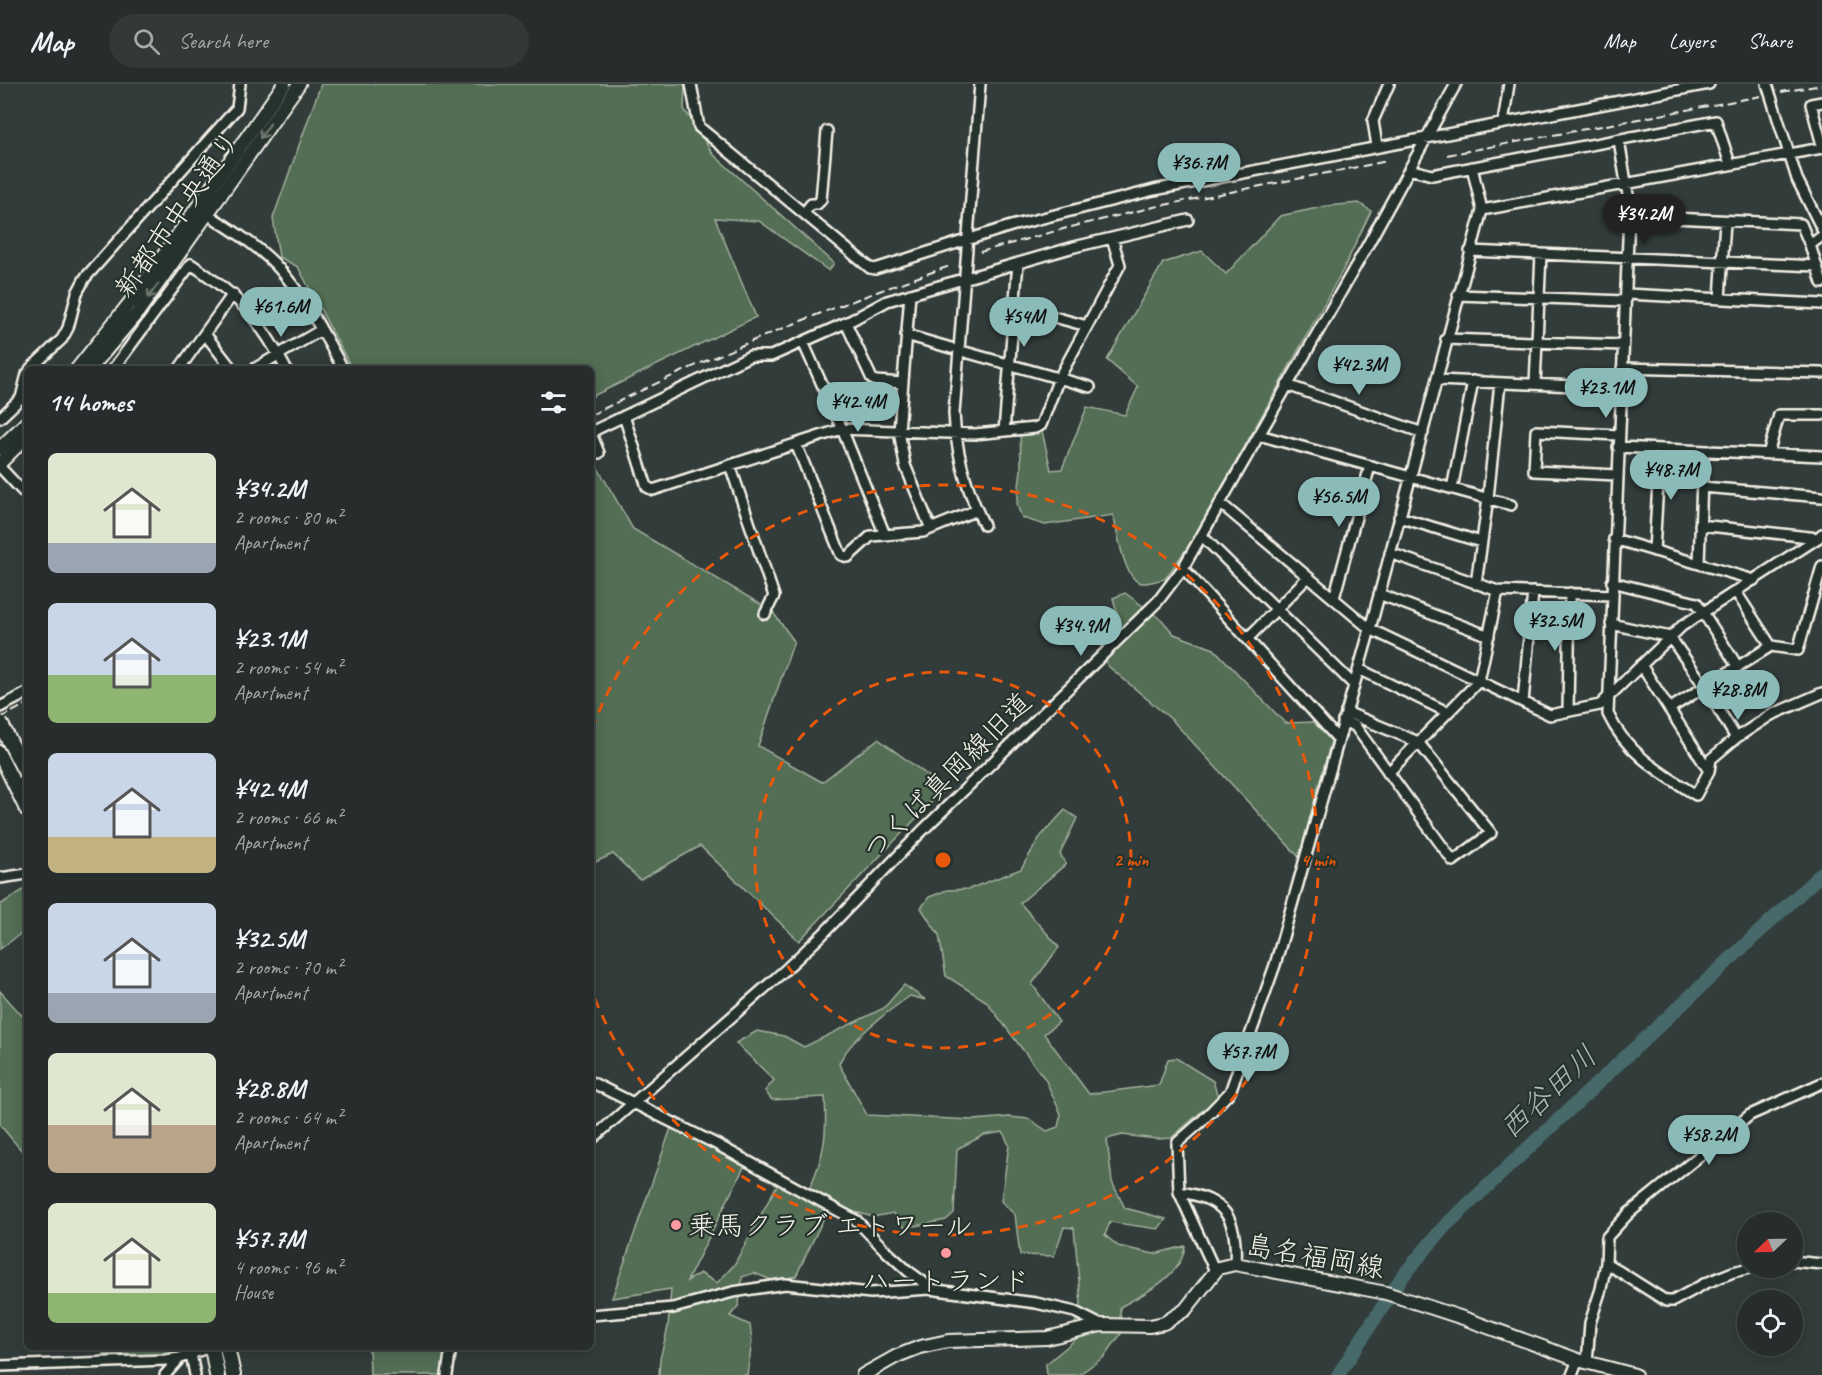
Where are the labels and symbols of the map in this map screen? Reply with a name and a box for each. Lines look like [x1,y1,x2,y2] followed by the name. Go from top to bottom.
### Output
[259,123,271,139] one-way arrow
[106,124,248,304] street label: 新都市中央通り
[1150,143,1248,194] pin: ¥36.7M
[1595,194,1693,245] pin: ¥34.2M
[146,282,159,298] one-way arrow
[232,287,330,338] pin: ¥61.6M
[988,297,1060,348] pin: ¥54M
[1310,345,1408,396] pin: ¥42.3M
[1557,368,1655,419] pin: ¥23.1M
[809,382,907,433] pin: ¥42.4M
[1622,450,1720,501] pin: ¥48.7M
[1290,477,1388,528] pin: ¥56.5M
[1506,601,1604,652] pin: ¥32.5M
[1032,606,1130,657] pin: ¥34.9M
[1689,670,1787,721] pin: ¥28.8M
[855,684,1039,868] street label: つくば真岡線旧道
[1114,849,1149,871] text: 2 min
[1301,849,1336,871] text: 4 min
[933,850,953,870] centre of rings
[1199,1032,1297,1083] pin: ¥57.7M
[1491,1037,1605,1147] water label: 西谷田川
[1660,1115,1758,1166] pin: ¥58.2M
[688,1208,973,1243] place label: 乗馬クラブ エトワール
[1737,1212,1803,1278] north arrow
[669,1218,683,1232] marker: 乗馬クラブ エトワール
[1243,1227,1387,1285] street label: 島名福岡線
[939,1246,953,1260] marker: ハートランド
[862,1263,1030,1298] place label: ハートランド

